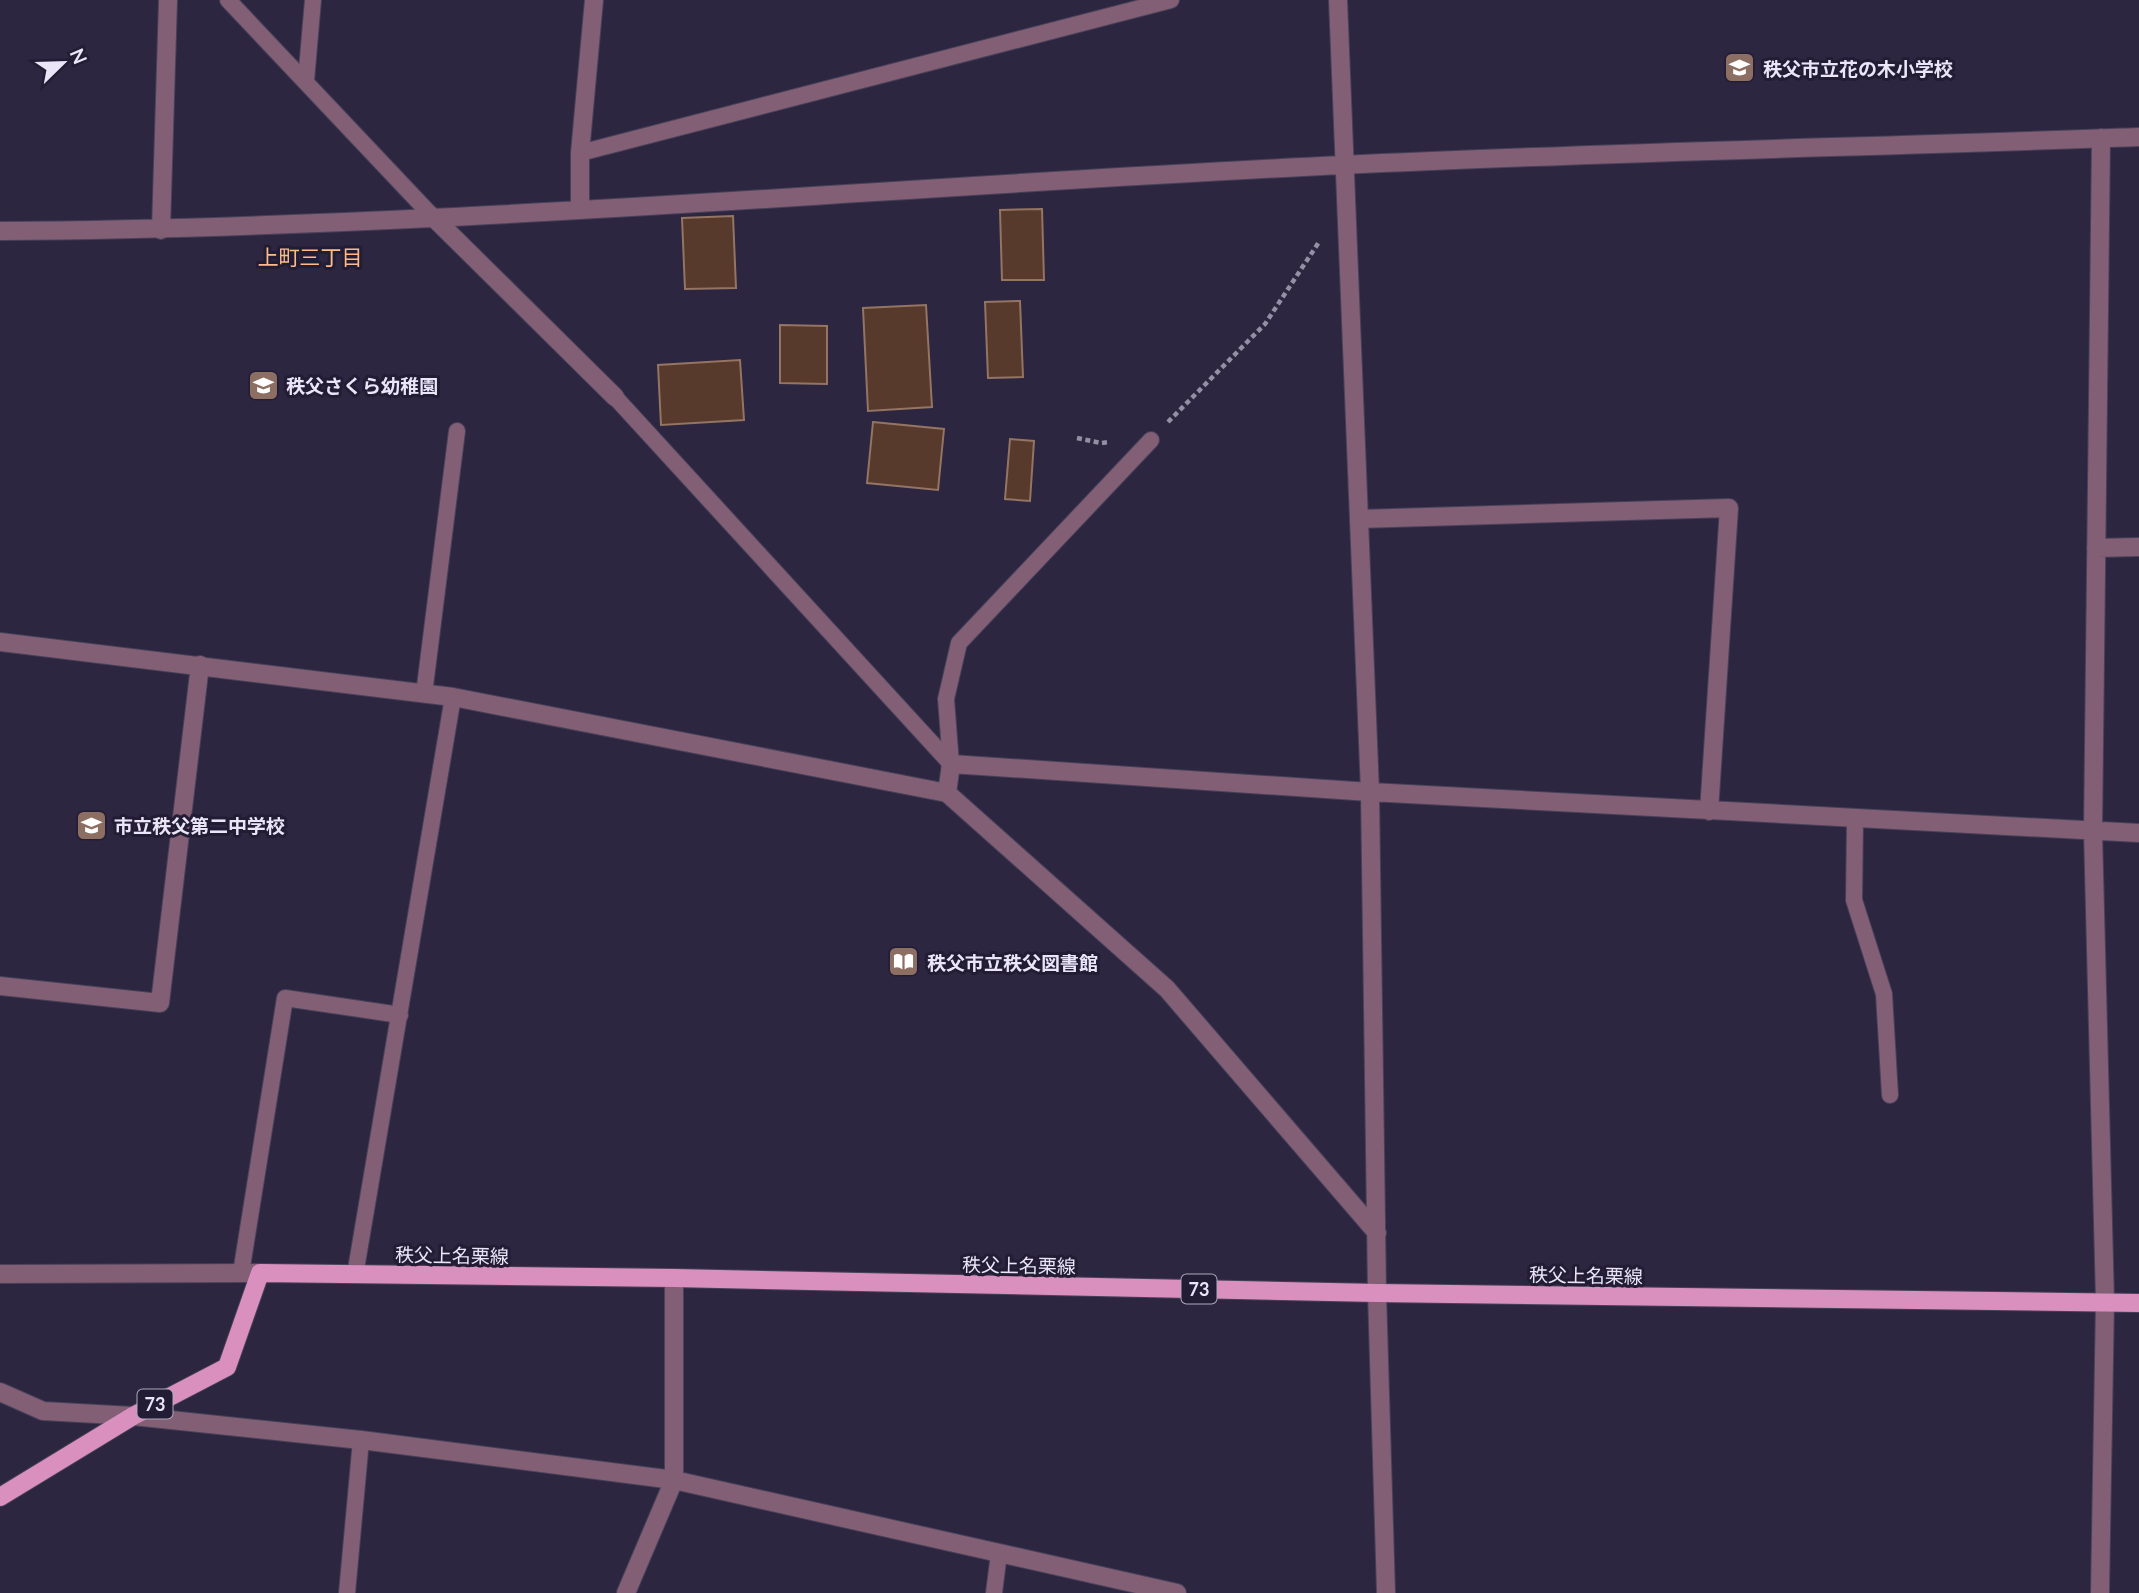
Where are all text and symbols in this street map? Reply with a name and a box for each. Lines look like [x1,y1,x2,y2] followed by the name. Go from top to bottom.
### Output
[28,28,98,98] north arrow
[66,45,93,67] text: N
[1723,51,1757,85] school or university icon: 秩父市立花の木小学校
[1763,57,1953,80] place label: 秩父市立花の木小学校
[258,244,363,269] district label: 上町三丁目
[246,368,280,402] school or university icon: 秩父さくら幼稚園
[286,374,438,397] place label: 秩父さくら幼稚園
[74,808,108,842] school or university icon: 市立秩父第二中学校
[114,814,285,837] place label: 市立秩父第二中学校
[887,945,921,979] library icon: 秩父市立秩父図書館
[927,951,1098,974] place label: 秩父市立秩父図書館
[395,1243,509,1267] street label: 秩父上名栗線
[962,1253,1076,1277] street label: 秩父上名栗線
[1529,1263,1643,1287] street label: 秩父上名栗線
[1182,1274,1216,1304] road number: 73
[138,1390,172,1419] road number: 73

